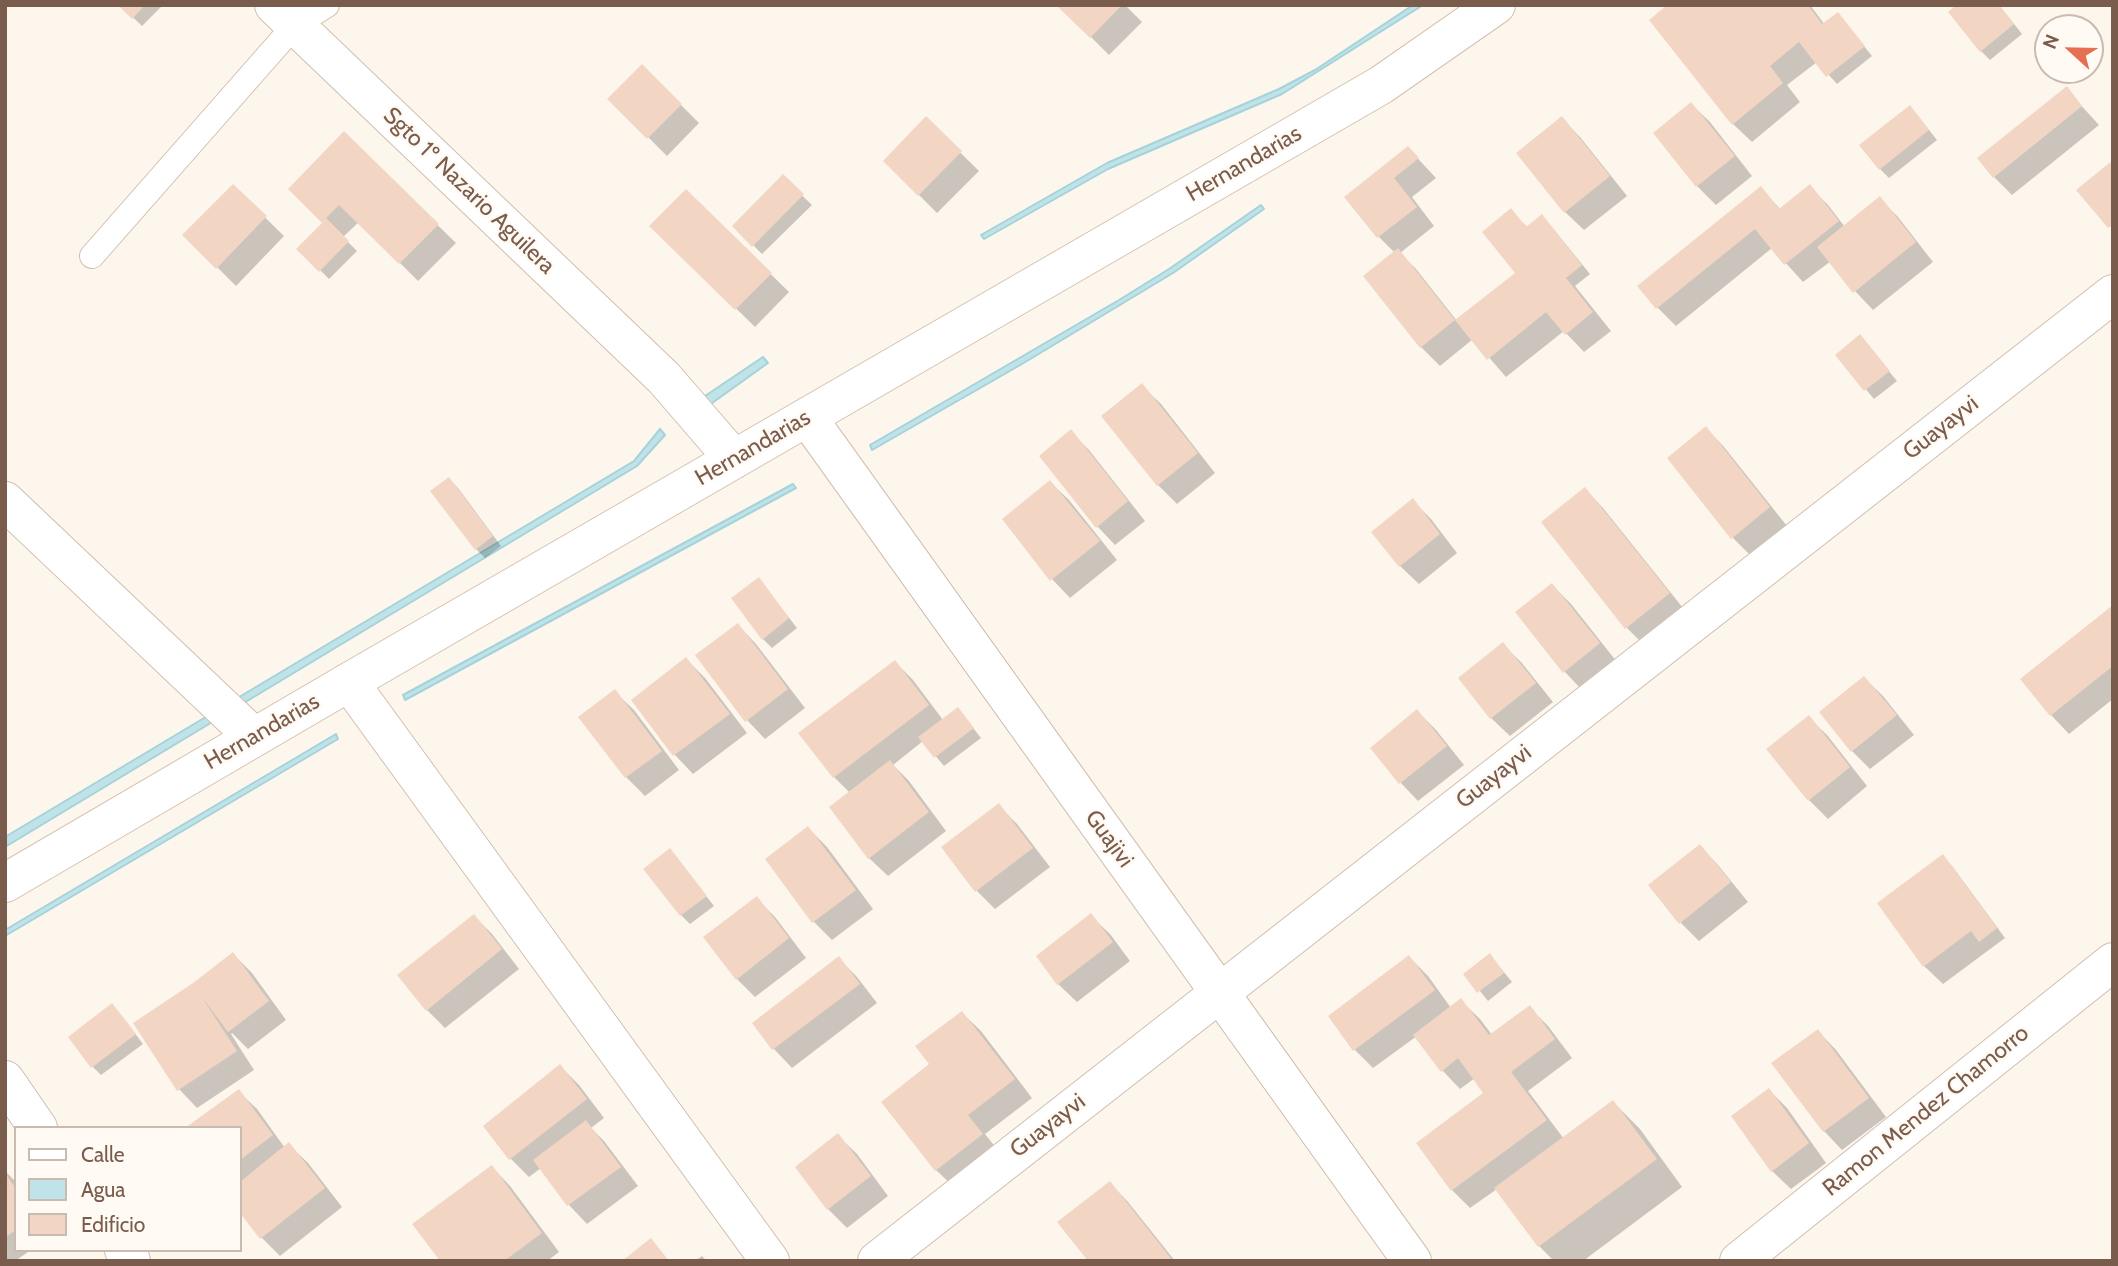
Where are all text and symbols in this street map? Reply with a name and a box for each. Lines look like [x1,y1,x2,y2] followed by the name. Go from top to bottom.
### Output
[2034,14,2104,84] north arrow
[2038,31,2064,52] text: N
[377,102,561,280] street label: Sgto 1º Nazario Aguilera
[1182,120,1306,208] street label: Hernandarias
[1898,390,1984,466] street label: Guayayvi
[691,404,815,492] street label: Hernandarias
[200,688,324,776] street label: Hernandarias
[1451,739,1537,815] street label: Guayayvi
[1079,805,1139,873] street label: Guajivi
[1818,1020,2034,1202] street label: Ramon Mendez Chamorro
[1005,1088,1091,1164] street label: Guayayvi
[14,1126,242,1252] legend
[81,1142,125,1167] text: Calle
[81,1177,125,1202] text: Agua
[81,1212,145,1237] text: Edificio

